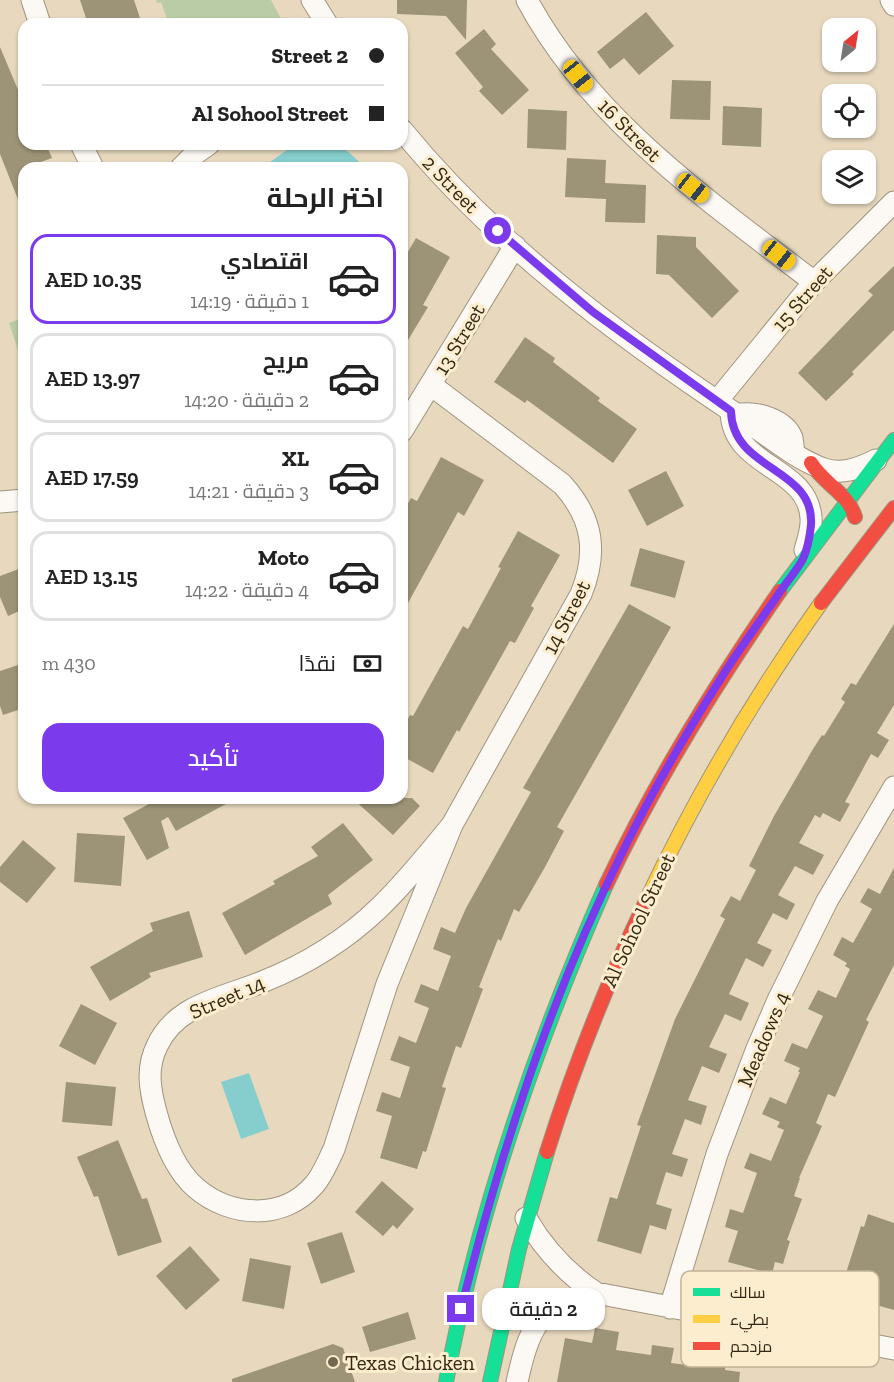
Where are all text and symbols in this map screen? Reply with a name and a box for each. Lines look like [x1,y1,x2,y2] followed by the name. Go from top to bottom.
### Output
[822,18,876,72] north arrow
[822,18,876,204] map controls
[271,42,348,69] text: 2 Street
[560,56,596,96] car
[822,84,876,138] button: locate
[593,93,667,167] street label: 16 Street
[192,100,348,127] text: Al Sohool Street
[417,150,485,218] street label: 2 Street
[822,150,876,204] button: layers
[673,170,713,206] car
[267,182,384,214] text: اختر الرحلة
[484,217,511,244] route start
[759,237,799,273] car
[220,248,309,275] text: اقتصادي
[327,252,381,306] icon: car
[767,260,837,336] street label: 15 Street
[45,266,142,293] text: AED 10.35
[190,289,309,313] text: 1 دقيقة · 14:19
[428,299,490,379] street label: 13 Street
[263,347,309,374] text: مريح
[327,351,381,405] icon: car
[45,365,140,392] text: AED 13.97
[184,388,309,412] text: 2 دقيقة · 14:20
[282,445,309,472] text: XL
[327,450,381,504] icon: car
[45,464,139,491] text: AED 17.59
[188,479,309,503] text: 3 دقيقة · 14:21
[258,544,309,571] text: Moto
[327,549,381,603] icon: car
[45,563,138,590] text: AED 13.15
[537,576,595,658] street label: 14 Street
[185,578,309,602] text: 4 دقيقة · 14:22
[351,647,384,680] icon: cash
[298,650,336,677] text: نقدًا
[42,651,96,675] text: 430 m
[42,723,384,792] button: تأكيد
[596,849,680,991] street label: Al Sohool Street
[186,970,268,1024] street label: Street 14
[732,987,794,1091] street label: Meadows 4
[681,1271,879,1367] legend
[730,1283,765,1302] text: سالك
[482,1288,605,1330] callout: 2 دقيقة
[447,1295,474,1322] route end
[510,1297,577,1321] text: 2 دقيقة
[730,1310,769,1333] text: بطيء
[730,1337,772,1358] text: مزدحم
[345,1350,475,1375] place label: Texas Chicken
[326,1355,340,1369] marker: Texas Chicken

